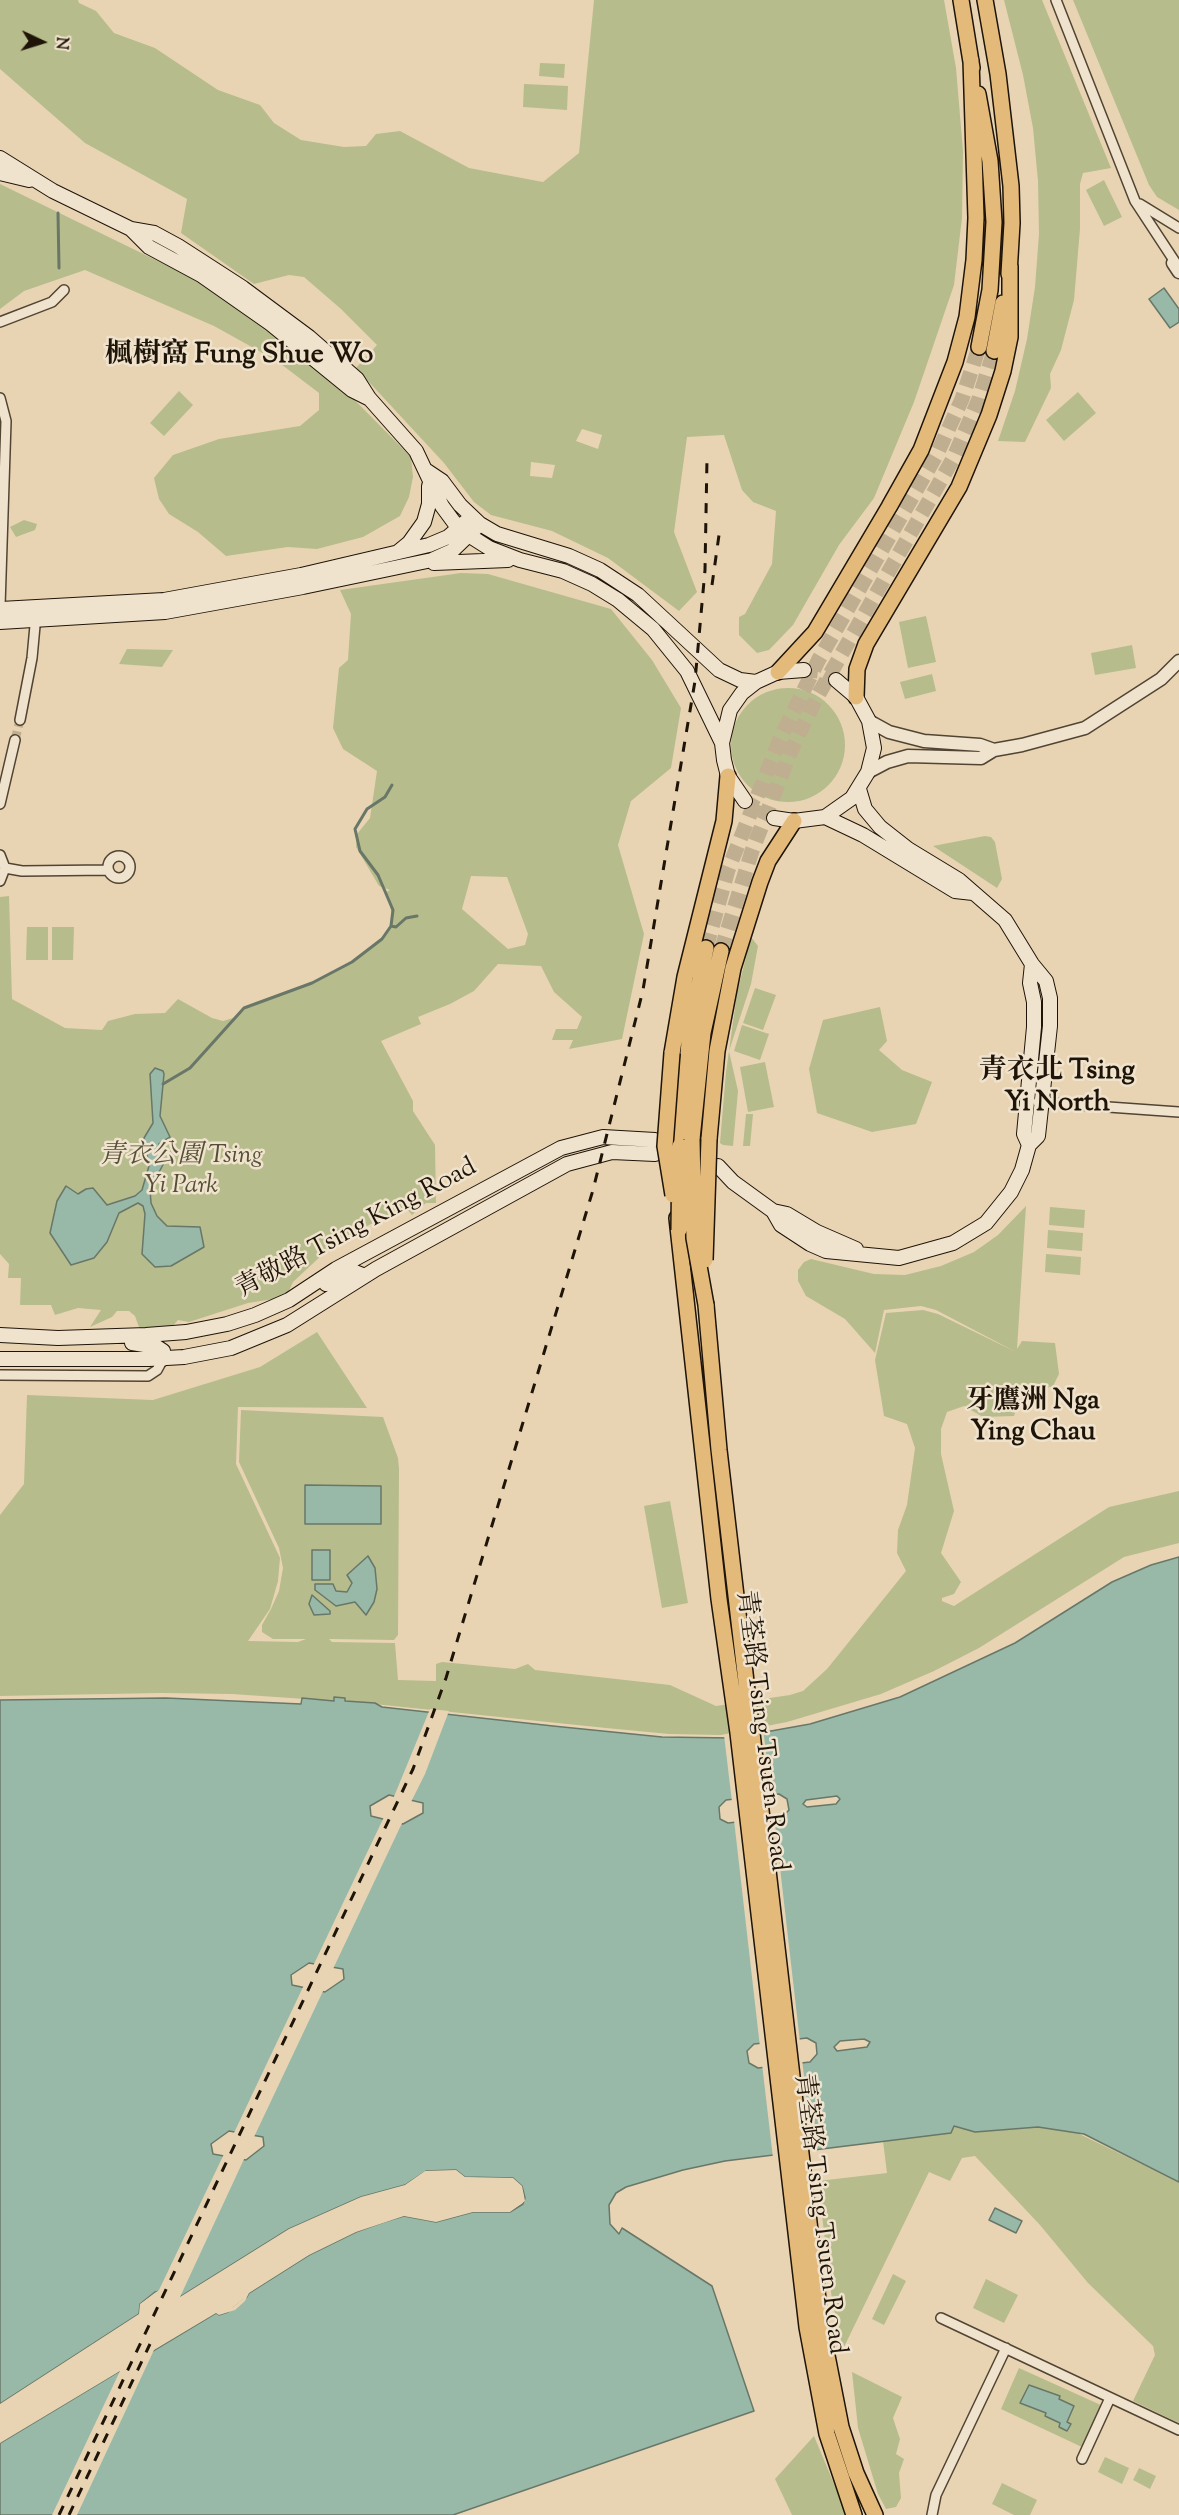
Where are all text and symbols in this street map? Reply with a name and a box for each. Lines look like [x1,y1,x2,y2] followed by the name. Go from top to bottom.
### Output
[12,12,72,72] north arrow
[49,36,72,50] text: N
[105,340,373,374] district label: 楓樹窩 Fung Shue Wo
[979,1056,1135,1122] district label: 青衣北 Tsing Yi North
[99,1142,263,1204] park label: 青衣公園 Tsing Yi Park
[231,1153,483,1307] street label: 青敬路 Tsing King Road
[966,1387,1100,1450] district label: 牙鷹洲 Nga Ying Chau
[727,1589,793,1873] street label: 青荃路 Tsing Tsuen Road
[785,2072,851,2356] street label: 青荃路 Tsing Tsuen Road

